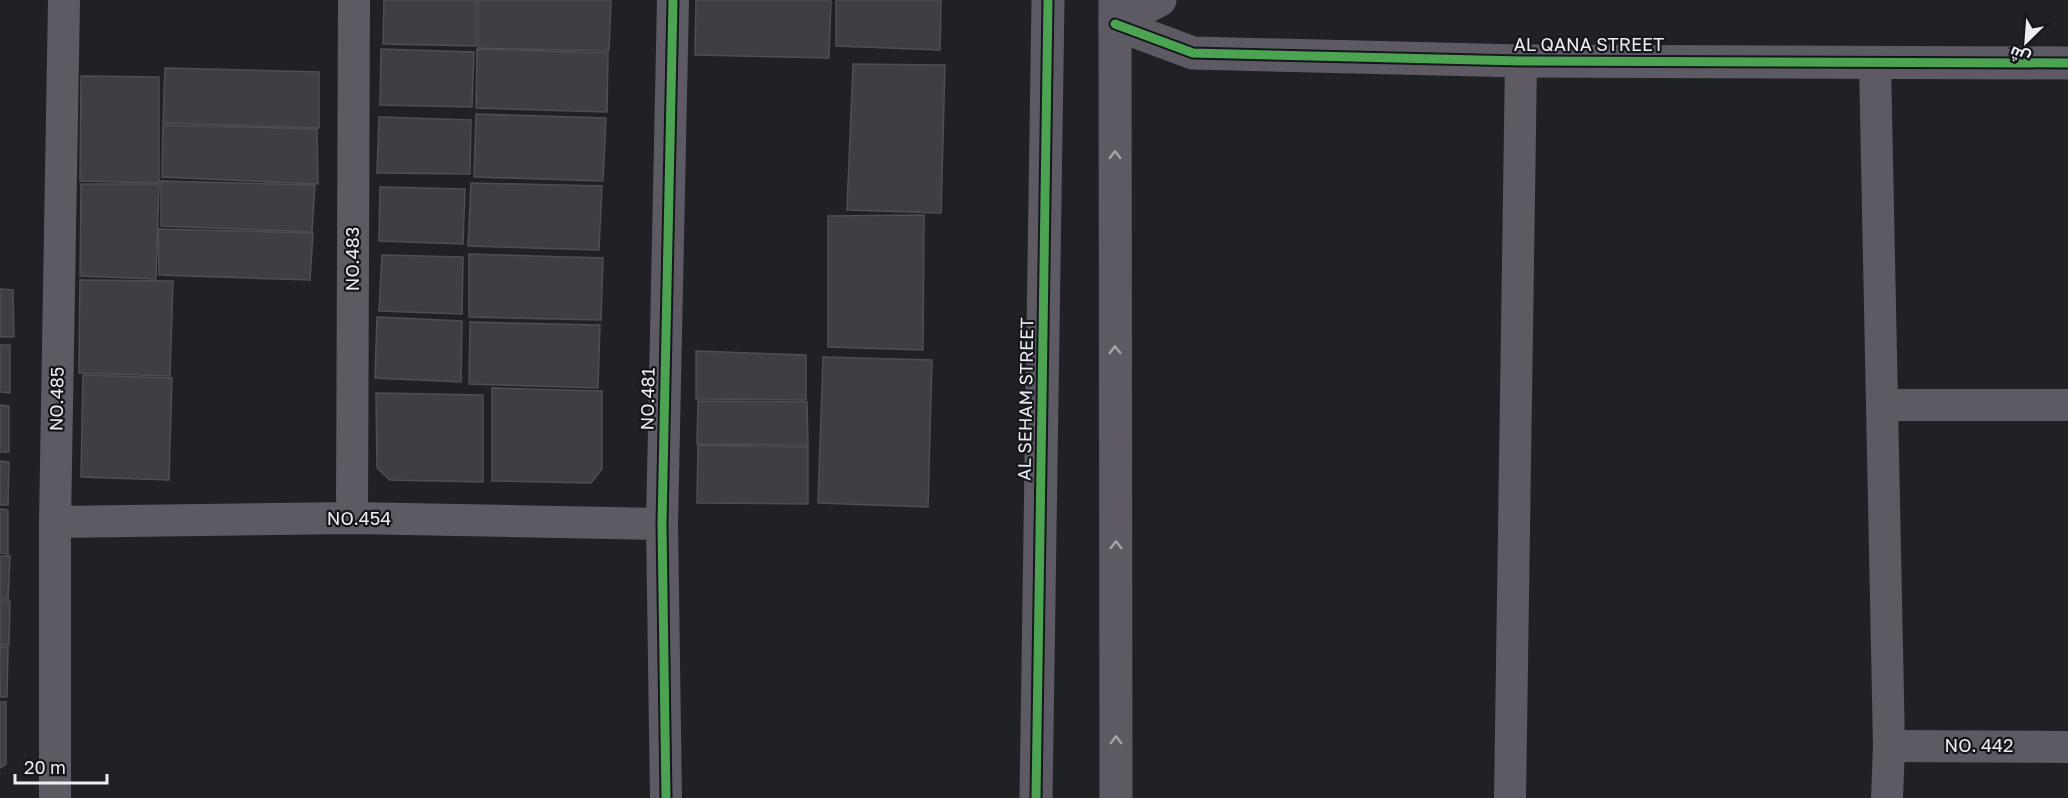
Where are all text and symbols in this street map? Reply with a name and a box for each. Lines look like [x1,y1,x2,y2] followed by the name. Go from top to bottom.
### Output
[1996,12,2056,72] north arrow
[1514,33,1664,55] street label: AL QANA STREET
[2006,42,2033,69] text: ش
[1109,150,1121,159] one-way arrow
[341,227,363,291] street label: NO.483
[1013,317,1037,481] street label: AL SEHAM STREET
[1109,345,1121,354] one-way arrow
[44,367,68,431] street label: NO.485
[635,367,659,431] street label: NO.481
[327,507,391,529] street label: NO.454
[1110,540,1122,549] one-way arrow
[1945,734,2013,756] street label: NO. 442
[1110,735,1122,744] one-way arrow
[15,747,106,785] scale bar
[24,756,66,778] text: 20 m

